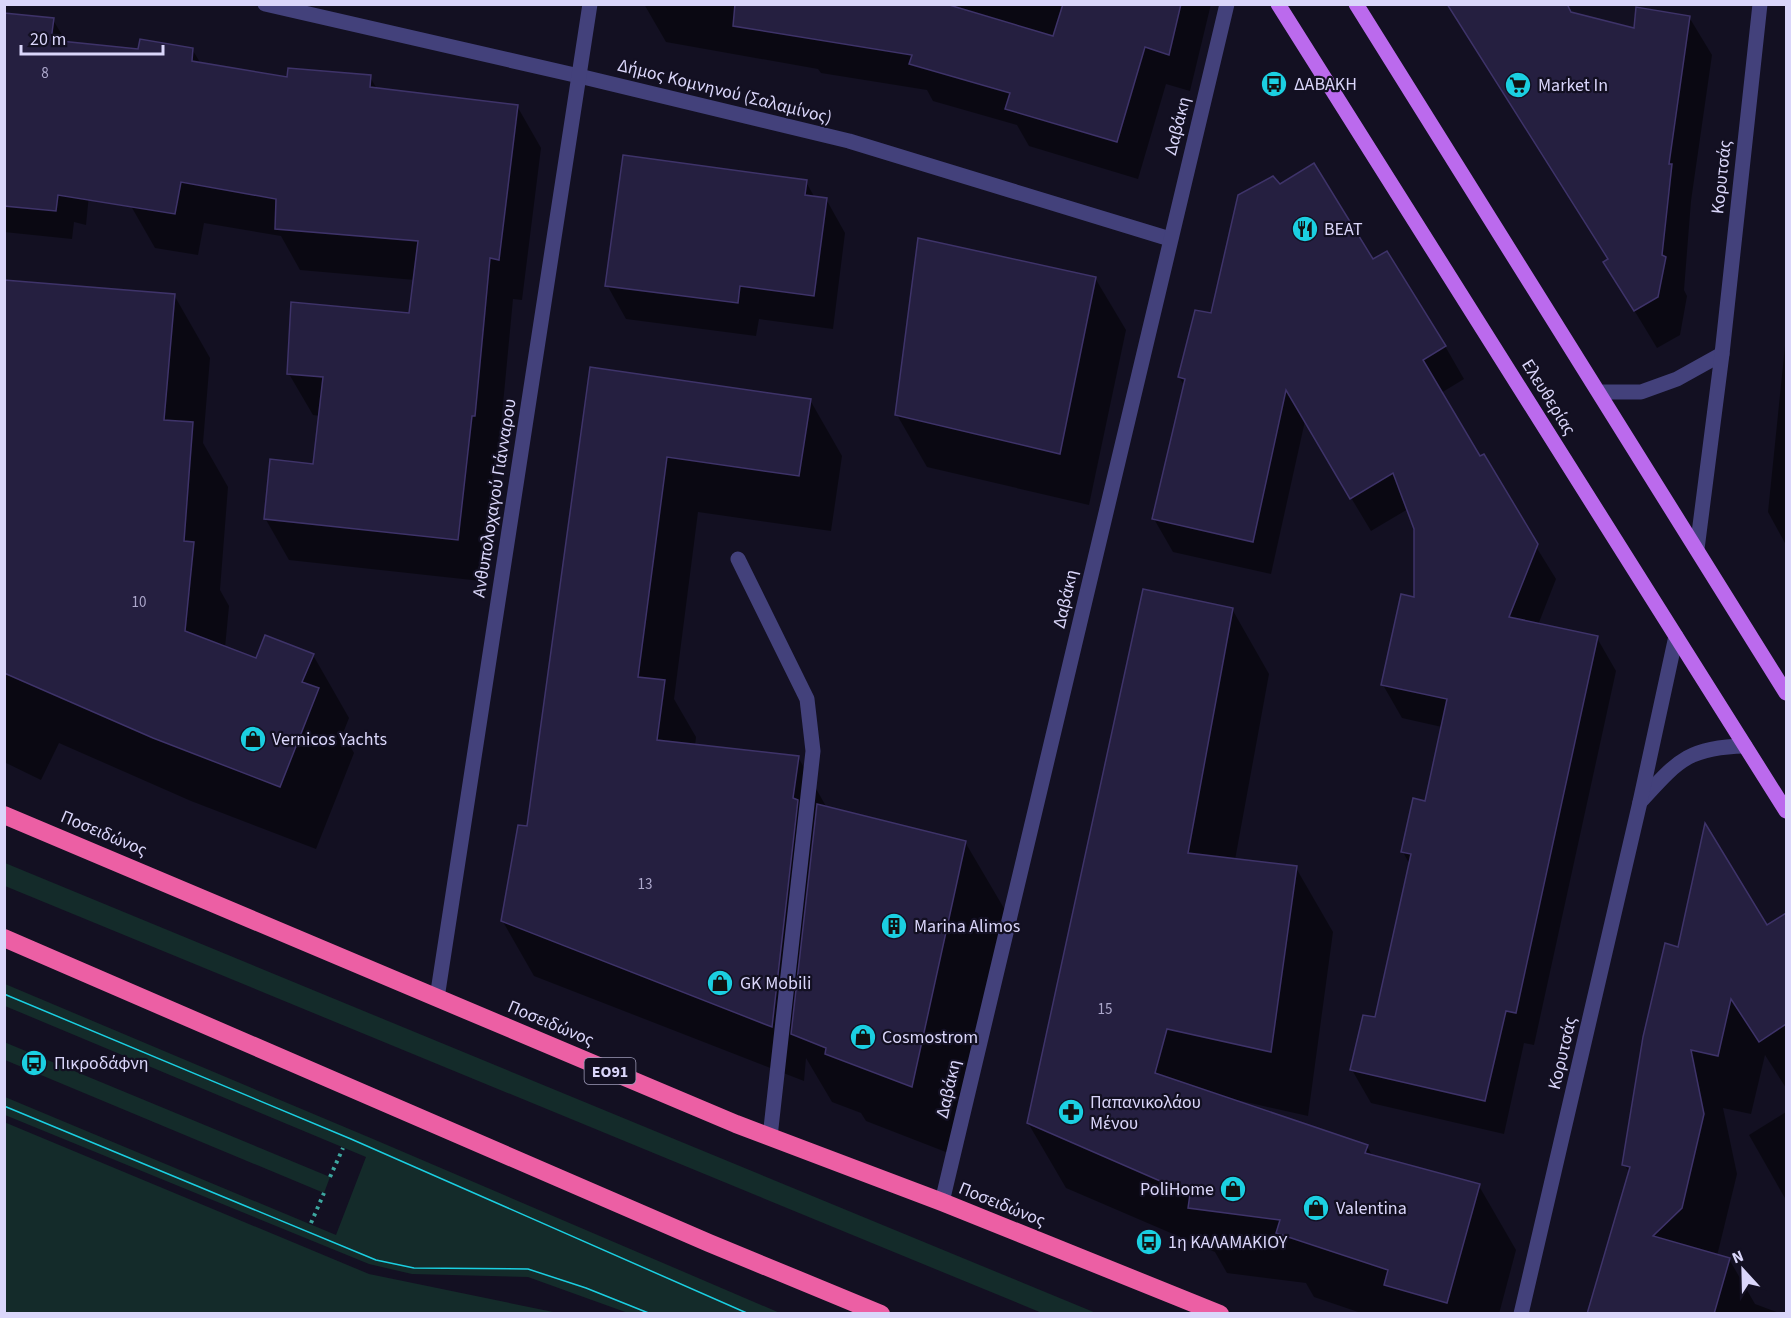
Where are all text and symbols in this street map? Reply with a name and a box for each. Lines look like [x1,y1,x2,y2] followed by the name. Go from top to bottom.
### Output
[21,18,164,56] scale bar
[30,27,66,52] text: 20 m
[615,53,835,130] street label: Δήμος Κομνηνού (Σαλαμίνος)
[41,63,49,84] house number: 8
[1259,69,1289,99] bus stop icon: ΔΑΒΑΚΗ
[1503,70,1533,100] supermarket icon: Market In
[1294,72,1357,97] place label: ΔΑΒΑΚΗ
[1538,73,1608,98] place label: Market In
[1158,94,1197,158] street label: Δαβάκη
[1705,139,1738,215] street label: Κορυτσάς
[1290,214,1320,244] restaurant icon: ΒΕΑΤ
[1324,217,1363,242] place label: ΒΕΑΤ
[1515,355,1582,440] street label: Ελευθερίας
[466,397,523,599] street label: Ανθυπολοχαγού Γιάνναρου
[1047,567,1084,631] street label: Δαβάκη
[132,592,146,613] house number: 10
[238,724,268,754] shop icon: Vernicos Yachts
[272,727,387,752] place label: Vernicos Yachts
[57,804,151,863] street label: Ποσειδώνος
[638,874,652,895] house number: 13
[879,911,909,941] building icon: Marina Alimos
[914,914,1020,939] place label: Marina Alimos
[705,968,735,998] shop icon: GK Mobili
[740,971,811,996] place label: GK Mobili
[504,994,598,1053] street label: Ποσειδώνος
[1098,999,1112,1020] house number: 15
[1542,1014,1583,1092] street label: Κορυτσάς
[848,1022,878,1052] shop icon: Cosmostrom
[882,1025,978,1050] place label: Cosmostrom
[19,1048,49,1078] bus stop icon: Πικροδάφνη
[54,1051,149,1076] place label: Πικροδάφνη
[930,1057,967,1121] street label: Δαβάκη
[584,1058,636,1084] road number: ΕΟ91
[1090,1090,1201,1136] place label: Παπανικολάου Μένου
[1056,1097,1086,1127] pharmacy icon: Παπανικολάου Μένου
[1218,1174,1248,1204] shop icon: PoliHome
[955,1176,1049,1233] street label: Ποσειδώνος
[1140,1177,1214,1202] place label: PoliHome
[1301,1193,1331,1223] shop icon: Valentina
[1336,1196,1407,1221] place label: Valentina
[1134,1227,1164,1257] bus stop icon: 1η ΚΑΛΑΜΑΚΙΟΥ
[1168,1230,1288,1255] place label: 1η ΚΑΛΑΜΑΚΙΟΥ
[1713,1240,1773,1300] north arrow
[1729,1245,1747,1269] text: N

